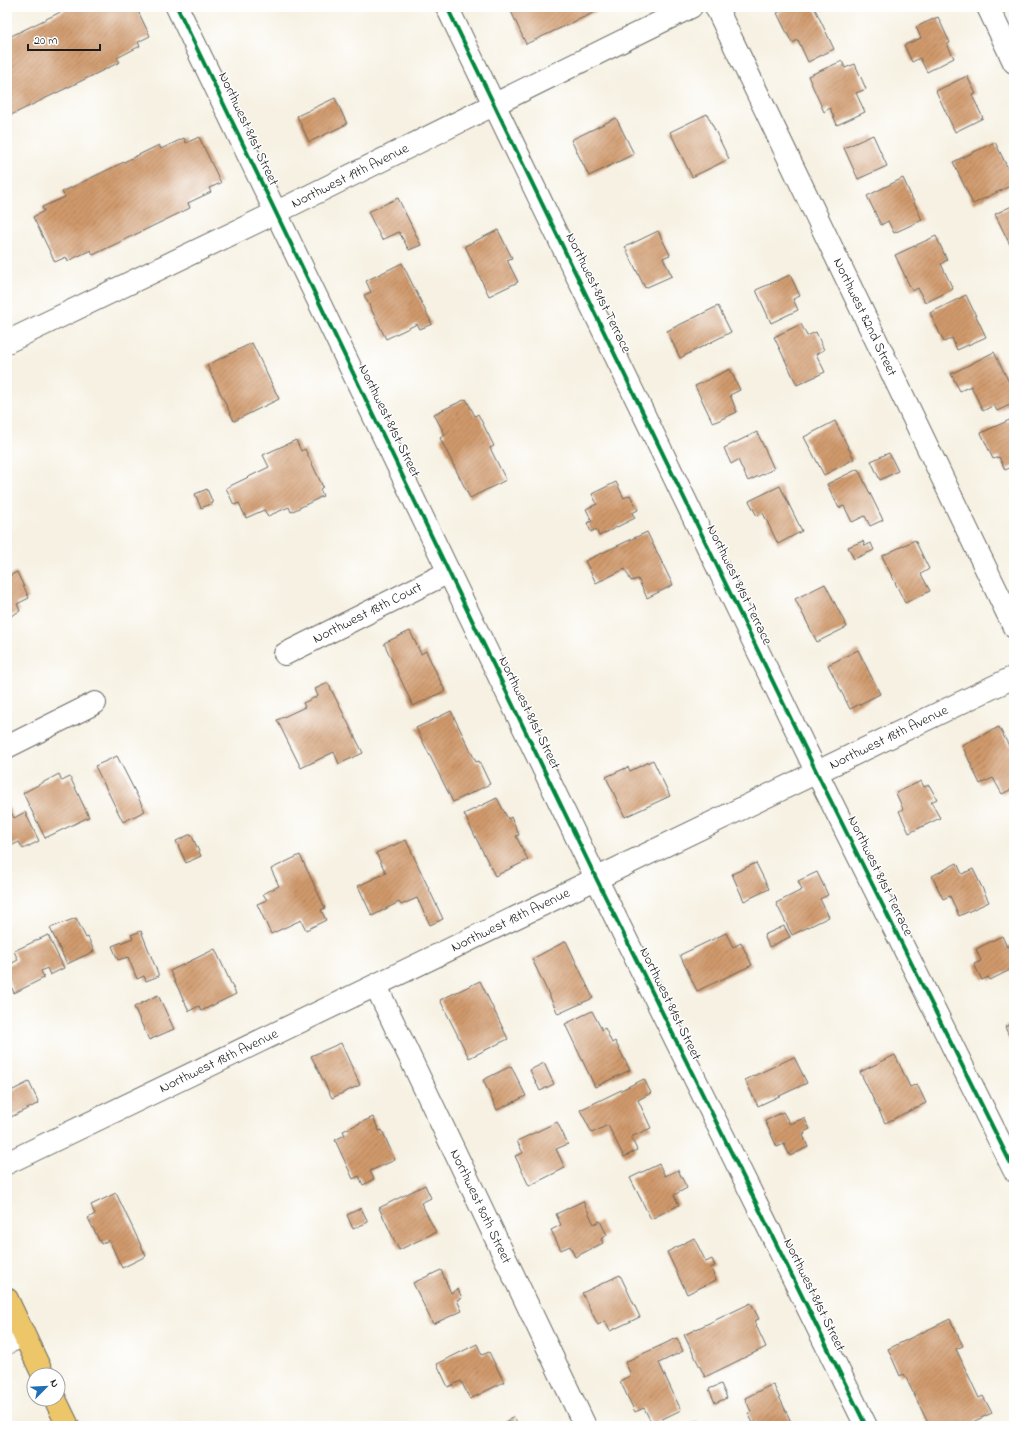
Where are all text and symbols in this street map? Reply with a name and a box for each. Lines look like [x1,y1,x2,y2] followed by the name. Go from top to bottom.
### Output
[28,26,100,52] scale bar
[34,32,57,50] text: 20 m
[212,69,284,190] street label: Northwest 81st Street
[288,138,413,214] street label: Northwest 19th Avenue
[560,229,637,357] street label: Northwest 81st Terrace
[828,254,903,380] street label: Northwest 82nd Street
[352,361,426,481] street label: Northwest 81st Street
[701,521,778,649] street label: Northwest 81st Terrace
[309,577,426,649] street label: Northwest 18th Court
[492,653,566,773] street label: Northwest 81st Street
[826,700,952,775] street label: Northwest 18th Avenue
[842,812,919,940] street label: Northwest 81st Terrace
[447,882,574,958] street label: Northwest 18th Avenue
[633,944,707,1064] street label: Northwest 81st Street
[156,1023,282,1099] street label: Northwest 18th Avenue
[444,1146,517,1268] street label: Northwest 80th Street
[777,1235,851,1355] street label: Northwest 81st Street
[26,1367,66,1407] north arrow
[45,1377,63,1390] text: N

